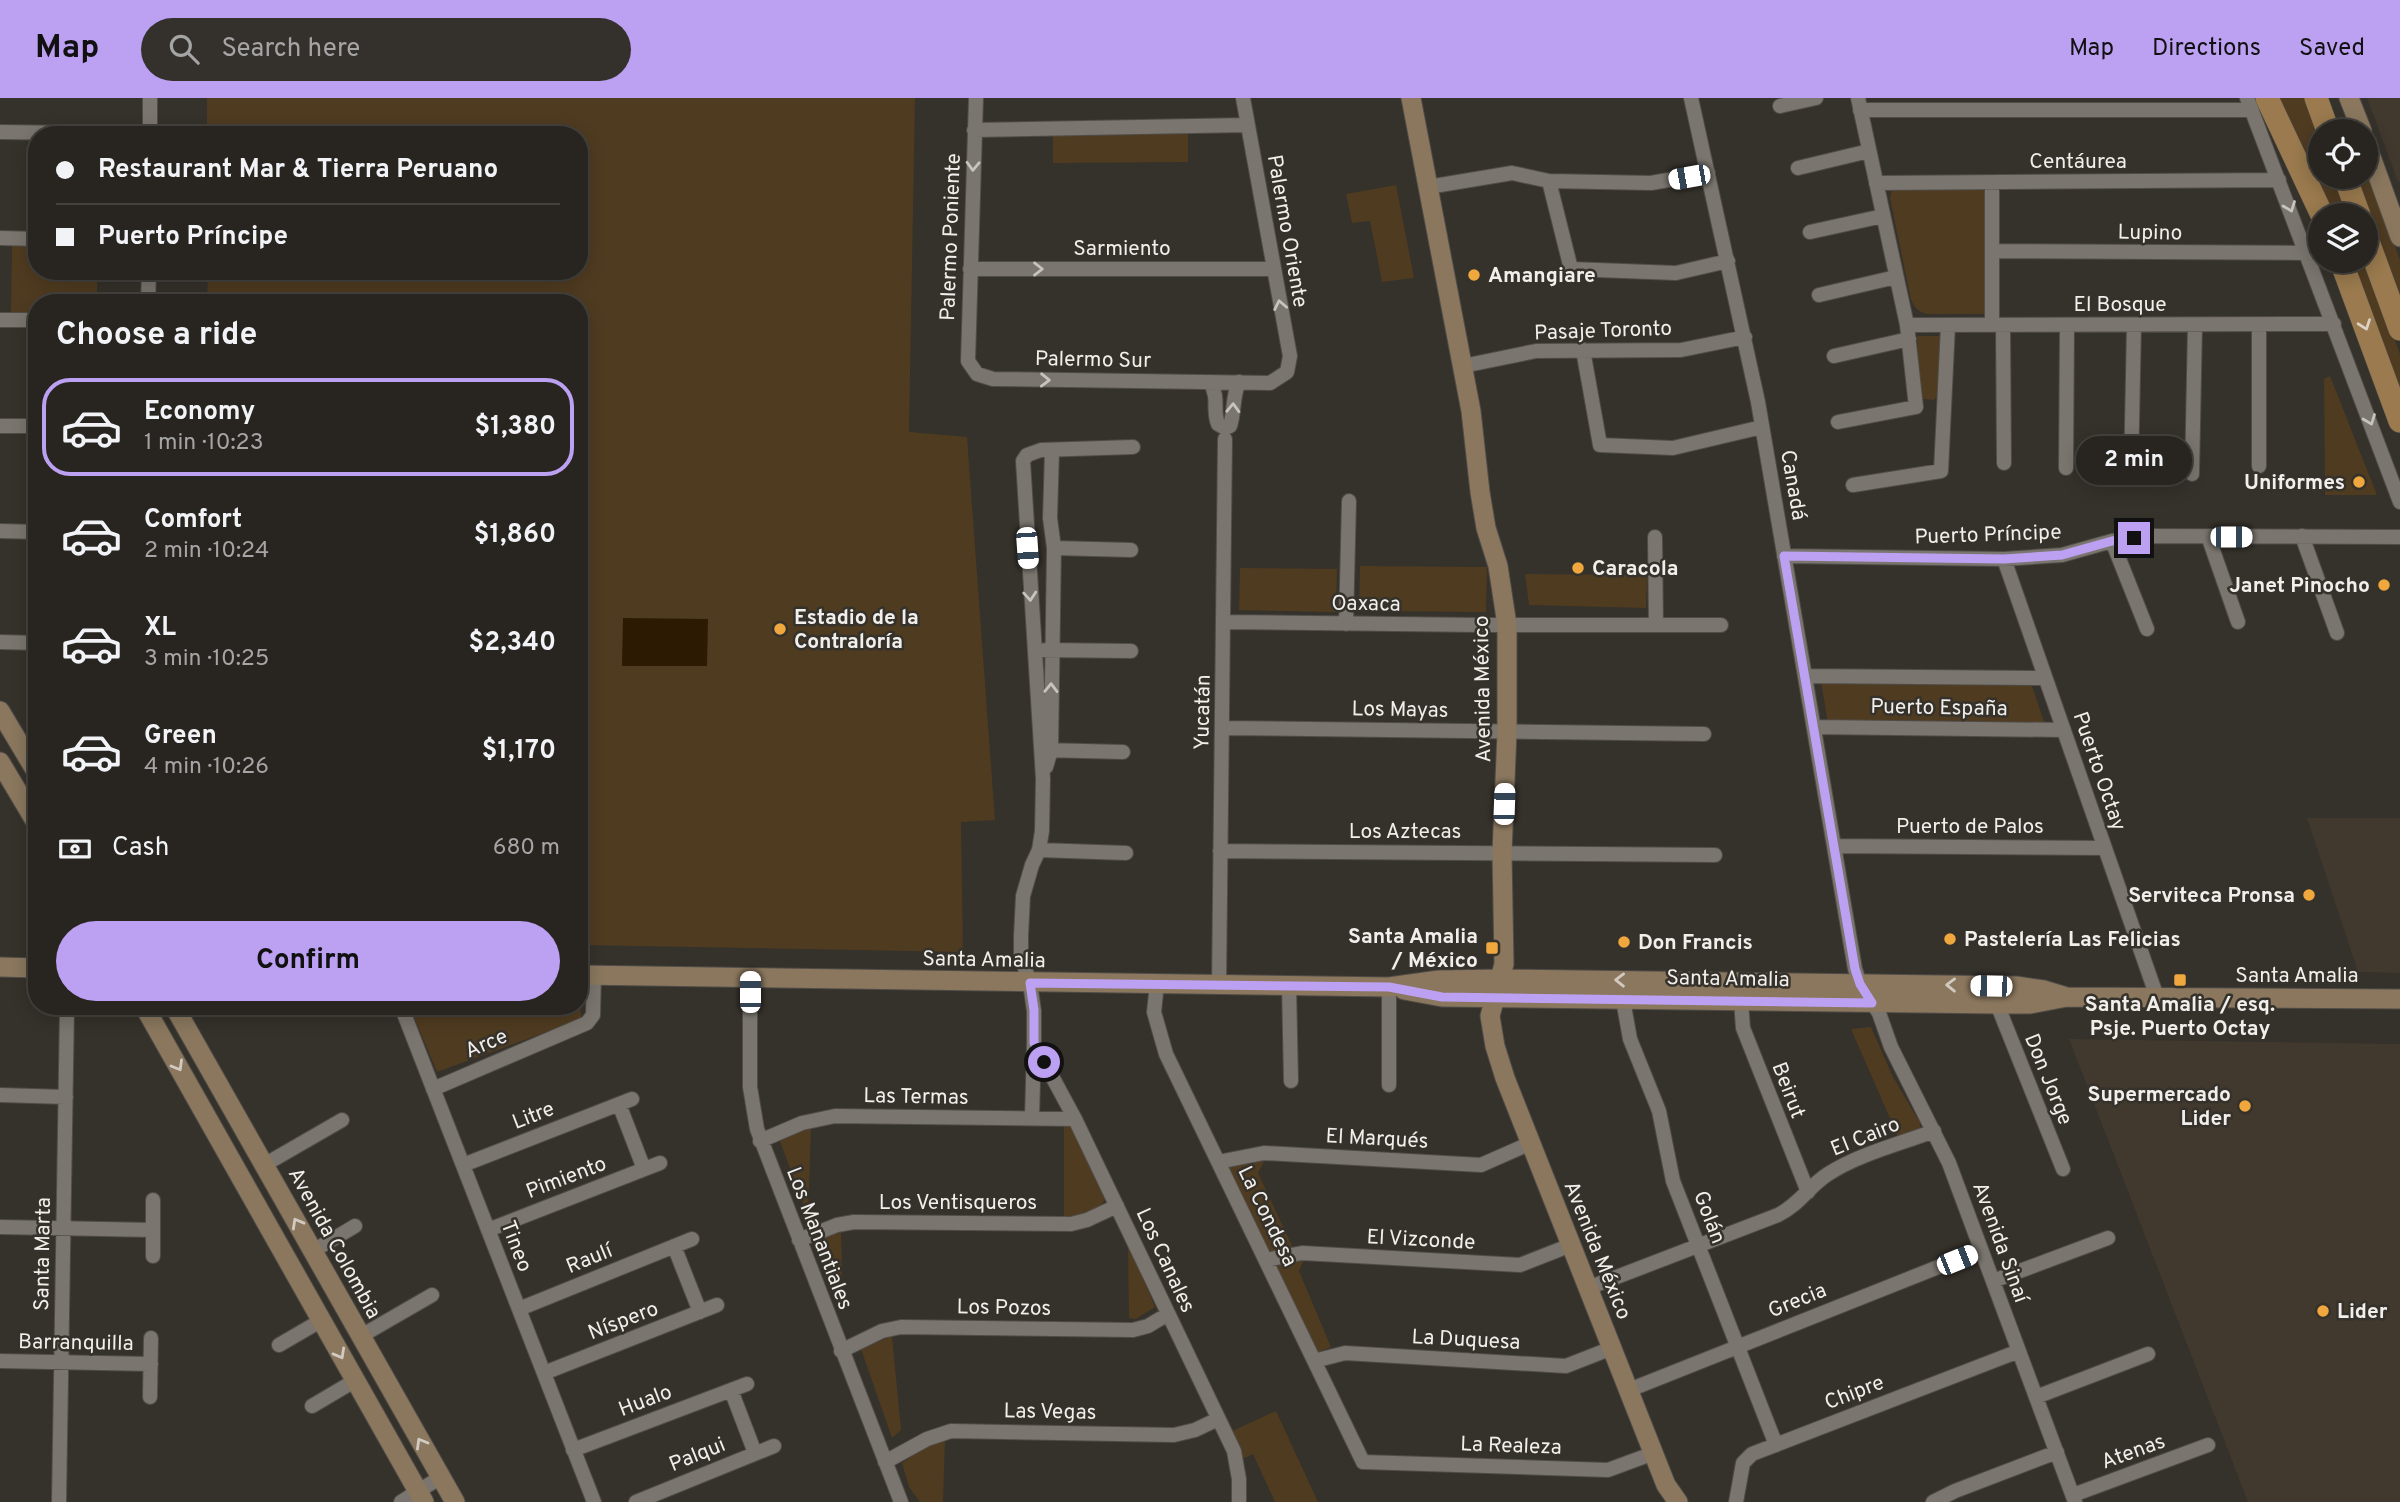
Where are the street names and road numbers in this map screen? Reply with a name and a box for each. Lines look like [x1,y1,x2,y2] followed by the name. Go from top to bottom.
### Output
[2029,149,2127,176] street label: Centáurea
[935,153,968,321] street label: Palermo Poniente
[1260,153,1313,310] street label: Palermo Oriente
[2117,219,2183,248] street label: Lupino
[1073,236,1171,263] street label: Sarmiento
[2074,292,2166,319] street label: El Bosque
[1534,316,1673,347] street label: Pasaje Toronto
[1035,346,1151,375] street label: Palermo Sur
[1773,448,1812,523] street label: Canadá
[1914,519,2062,552] street label: Puerto Príncipe
[1331,590,1401,619] street label: Oaxaca
[1469,615,1498,763] street label: Avenida México
[1189,674,1218,750] street label: Yucatán
[1870,694,2008,723] street label: Puerto España
[1351,696,1449,725] street label: Los Mayas
[2066,708,2132,835] street label: Puerto Octay
[1896,814,2044,841] street label: Puerto de Palos
[1349,819,1461,846] street label: Los Aztecas
[922,946,1046,975] street label: Santa Amalia
[2235,963,2359,990] street label: Santa Amalia
[1666,965,1790,994] street label: Santa Amalia
[461,1023,512,1065] street label: Arce
[2017,1030,2078,1129] street label: Don Jorge
[1765,1058,1811,1123] street label: Beirut
[863,1083,969,1112] street label: Las Termas
[509,1096,559,1137] street label: Litre
[1827,1111,1904,1163] street label: El Cairo
[1325,1123,1429,1156] street label: El Marqués
[522,1151,611,1206] street label: Pimiento
[1231,1162,1303,1271] street label: La Condesa
[281,1163,386,1324] street label: Avenida Colombia
[779,1163,858,1314] street label: Los Manantiales
[1557,1177,1637,1324] street label: Avenida México
[1965,1178,2034,1308] street label: Avenida Sinaí
[1686,1187,1731,1248] street label: Golán
[879,1190,1037,1217] street label: Los Ventisqueros
[29,1197,58,1311] street label: Santa Marta
[1129,1204,1201,1317] street label: Los Canales
[493,1217,538,1276] street label: Tineo
[1366,1224,1476,1257] street label: El Vizconde
[562,1237,618,1281] street label: Raulí
[1764,1278,1831,1325] street label: Grecia
[956,1294,1051,1323] street label: Los Pozos
[585,1296,663,1347] street label: Níspero
[1411,1324,1521,1357] street label: La Duquesa
[18,1329,134,1358] street label: Barranquilla
[1821,1370,1888,1417] street label: Chipre
[615,1379,676,1424] street label: Hualo
[1003,1398,1097,1427] street label: Las Vegas
[2098,1428,2169,1476] street label: Atenas
[1460,1431,1562,1462] street label: La Realeza
[665,1432,730,1479] street label: Palqui

